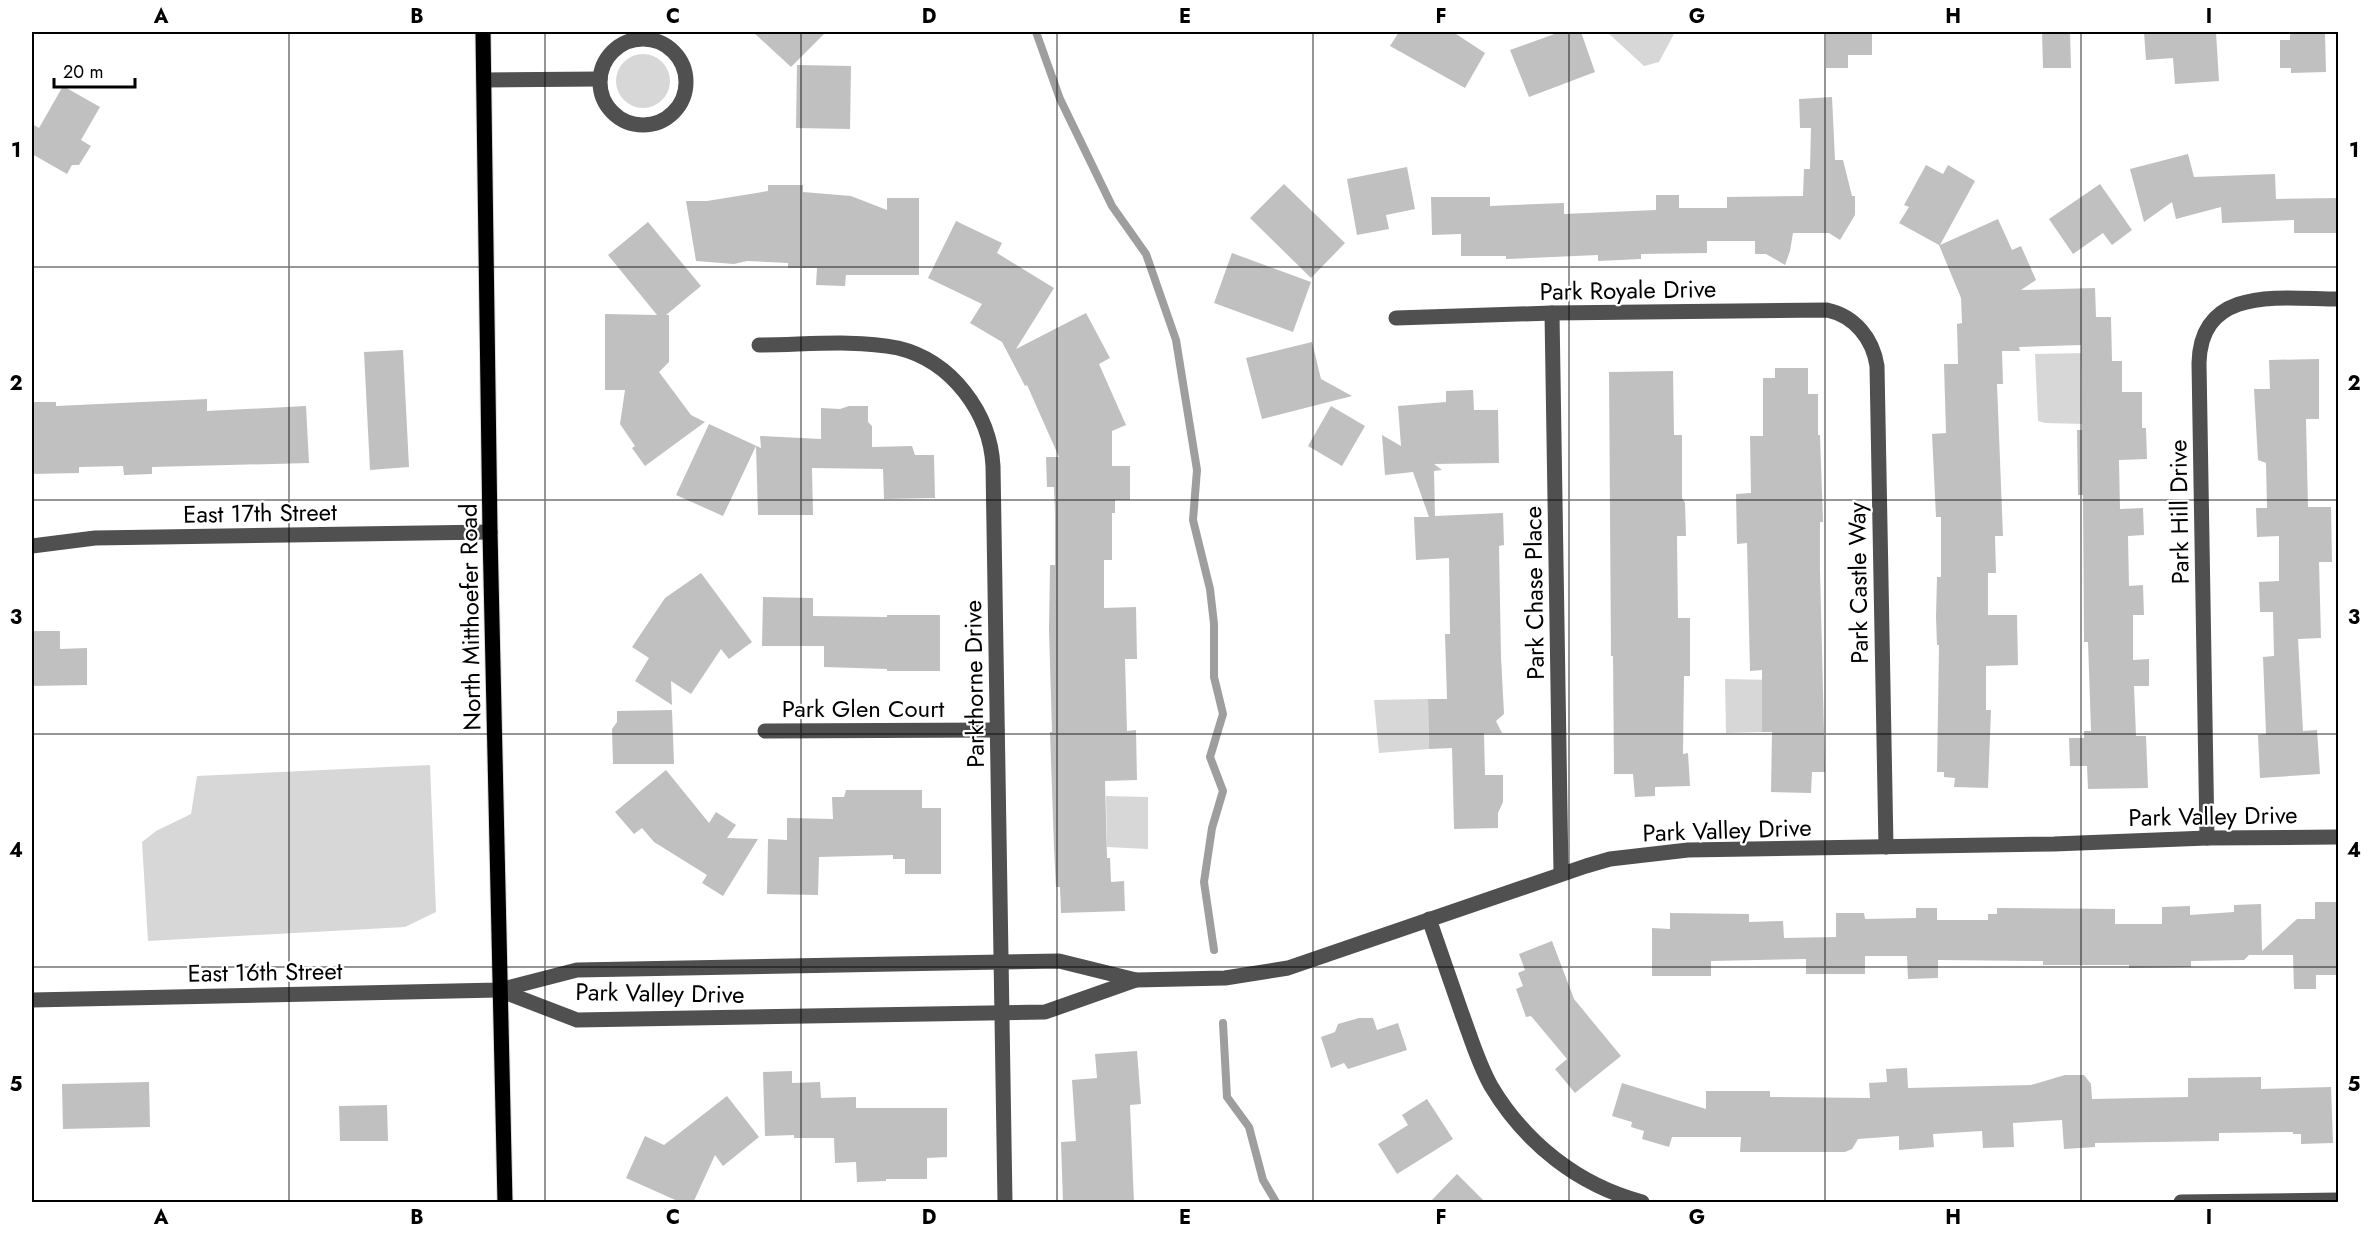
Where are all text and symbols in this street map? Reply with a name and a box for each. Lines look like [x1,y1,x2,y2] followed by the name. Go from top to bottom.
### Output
[153,2,169,31] text: A
[410,2,424,31] text: B
[666,2,680,31] text: C
[922,2,936,31] text: D
[1179,2,1191,31] text: E
[1435,2,1447,31] text: F
[1689,2,1705,31] text: G
[1945,2,1961,31] text: H
[2206,2,2212,31] text: I
[54,51,135,89] scale bar
[63,59,103,85] text: 20 m
[11,136,21,165] text: 1
[2349,136,2359,165] text: 1
[1539,271,1717,309] street label: Park Royale Drive
[9,369,23,398] text: 2
[2347,369,2361,398] text: 2
[2160,439,2198,585] street label: Park Hill Drive
[183,494,337,532] street label: East 17th Street
[1839,501,1877,664] street label: Park Castle Way
[451,503,489,731] street label: North Mitthoefer Road
[1515,506,1553,680] street label: Park Chase Place
[955,600,993,768] street label: Parkthorne Drive
[10,603,22,632] text: 3
[2348,603,2360,632] text: 3
[782,691,944,726] street label: Park Glen Court
[2128,797,2298,835] street label: Park Valley Drive
[1642,810,1812,850] street label: Park Valley Drive
[9,836,23,865] text: 4
[2347,836,2361,865] text: 4
[187,953,343,991] street label: East 16th Street
[575,974,745,1012] street label: Park Valley Drive
[10,1070,23,1099] text: 5
[2348,1070,2361,1099] text: 5
[153,1203,169,1232] text: A
[410,1203,424,1232] text: B
[666,1203,680,1232] text: C
[922,1203,936,1232] text: D
[1179,1203,1191,1232] text: E
[1435,1203,1447,1232] text: F
[1689,1203,1705,1232] text: G
[1945,1203,1961,1232] text: H
[2206,1203,2212,1232] text: I

